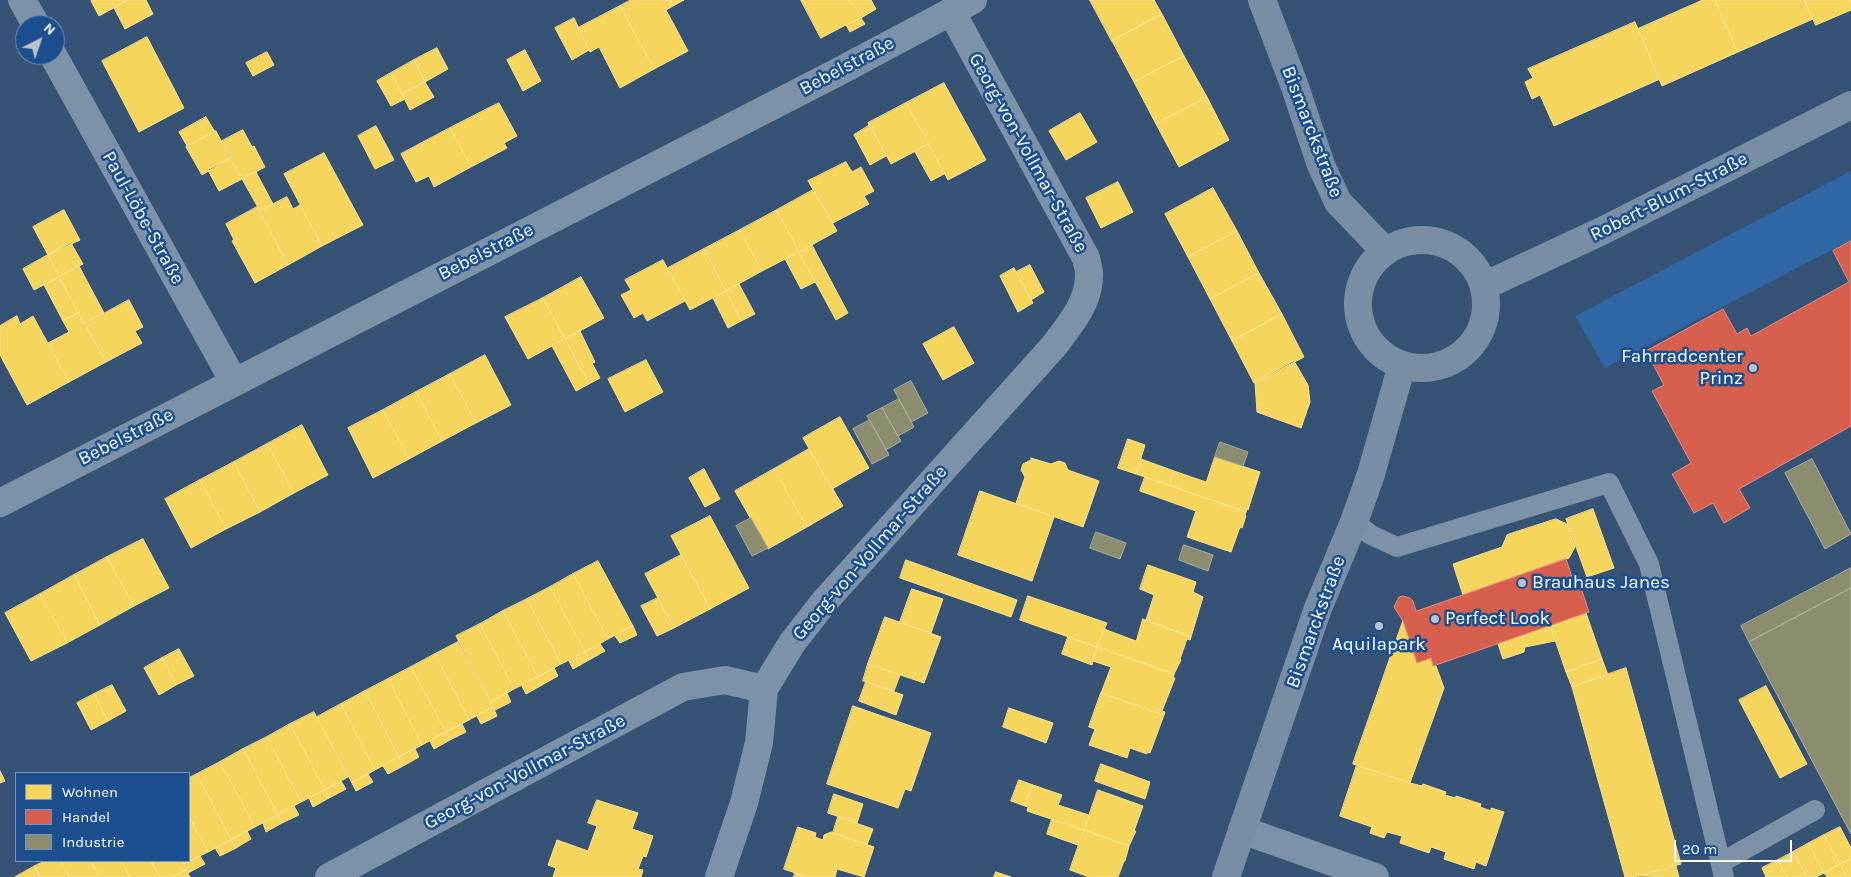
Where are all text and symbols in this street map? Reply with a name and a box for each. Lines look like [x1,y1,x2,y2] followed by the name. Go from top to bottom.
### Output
[15,15,65,65] north arrow
[40,19,59,39] text: N
[796,32,898,100] street label: Bebelstraße
[964,49,1092,257] street label: Georg-von-Vollmar-Straße
[1276,63,1348,201] street label: Bismarckstraße
[97,147,189,289] street label: Paul-Löbe-Straße
[1586,147,1752,247] street label: Robert-Blum-Straße
[435,218,537,286] street label: Bebelstraße
[1621,346,1743,390] place label: Fahrradcenter Prinz
[1747,362,1759,374] marker: Fahrradcenter Prinz
[75,403,177,471] street label: Bebelstraße
[788,461,952,645] street label: Georg-von-Vollmar-Straße
[1282,553,1350,691] street label: Bismarckstraße
[1532,572,1670,594] place label: Brauhaus Janes
[1516,577,1528,589] marker: Brauhaus Janes
[1445,608,1550,630] place label: Perfect Look
[1429,613,1441,625] marker: Perfect Look
[1373,620,1385,632] marker: Aquilapark
[1332,634,1426,656] place label: Aquilapark
[421,709,629,835] street label: Georg-von-Vollmar-Straße
[15,772,190,862] legend
[62,783,118,801] text: Wohnen
[62,808,110,826] text: Handel
[1676,830,1794,862] scale bar
[62,833,124,851] text: Industrie
[1682,840,1717,858] text: 20 m

